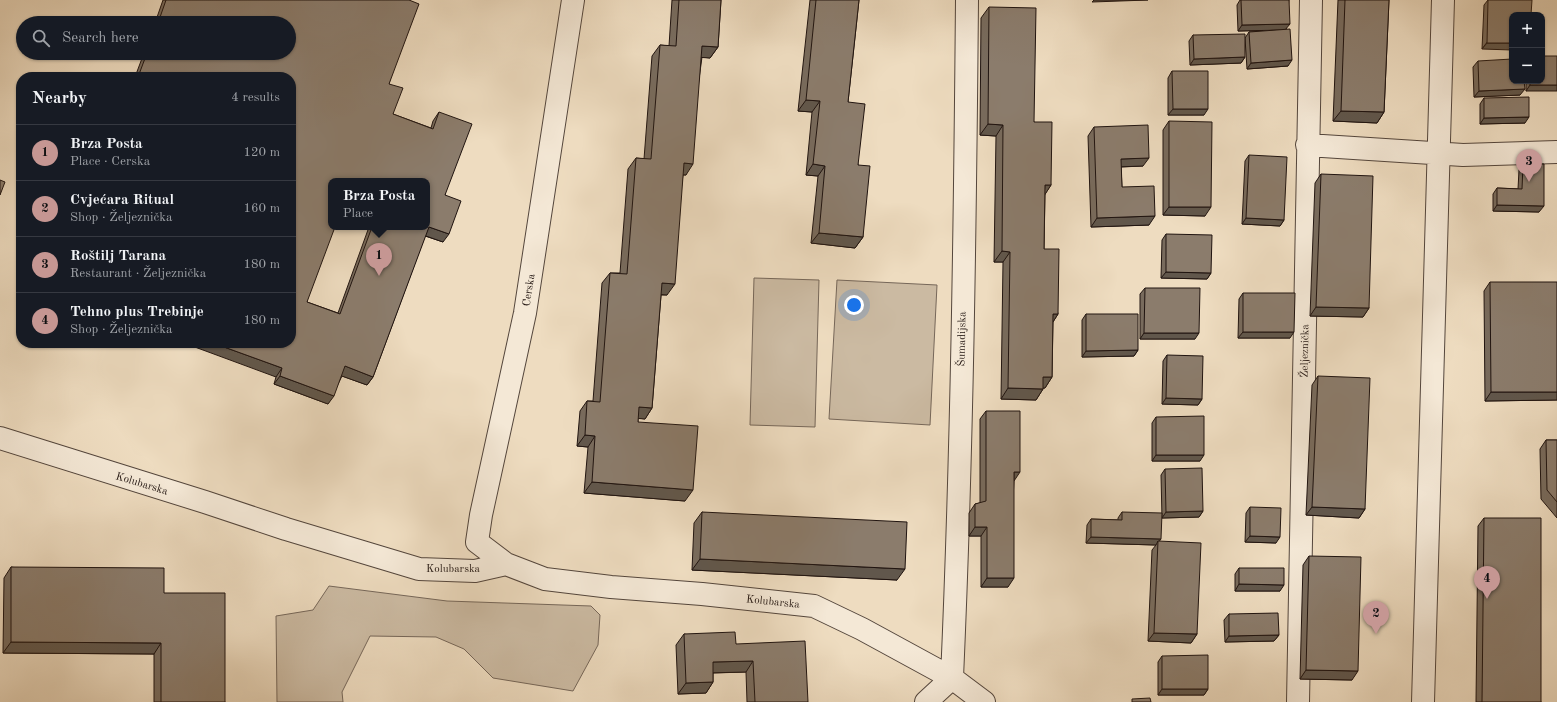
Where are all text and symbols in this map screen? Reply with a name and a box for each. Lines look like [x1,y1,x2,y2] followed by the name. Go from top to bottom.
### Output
[1509,12,1545,84] map controls
[1509,12,1545,48] button: +
[16,16,296,60] search box
[30,27,52,49] icon: search
[62,31,139,46] text: Search here
[1509,48,1545,84] button: −
[32,90,87,107] text: Nearby
[231,91,280,104] text: 4 results
[70,137,143,152] text: Brza Posta
[41,146,49,159] text: 1
[243,146,280,159] text: 120 m
[1516,149,1542,182] pin: 3
[70,155,150,168] text: Place · Cerska
[328,178,430,230] popup
[343,189,415,204] text: Brza Posta
[70,193,174,208] text: Cvjećara Ritual
[41,202,49,215] text: 2
[243,202,280,215] text: 160 m
[343,207,373,220] text: Place
[70,211,172,224] text: Shop · Željeznička
[366,243,392,276] pin: 1
[70,249,166,264] text: Roštilj Tarana
[41,258,49,271] text: 3
[243,258,280,271] text: 180 m
[70,267,206,280] text: Restaurant · Željeznička
[521,273,538,307] street label: Cerska
[844,295,864,315] your location
[70,305,204,320] text: Tehno plus Trebinje
[954,311,968,367] street label: Šumadijska
[41,314,49,327] text: 4
[243,314,280,327] text: 180 m
[70,323,172,336] text: Shop · Željeznička
[1298,324,1311,378] street label: Željeznička
[114,471,170,498] street label: Kolubarska
[426,564,481,575] street label: Kolubarska
[1474,566,1500,599] pin: 4
[745,594,801,611] street label: Kolubarska
[1363,601,1389,634] pin: 2

